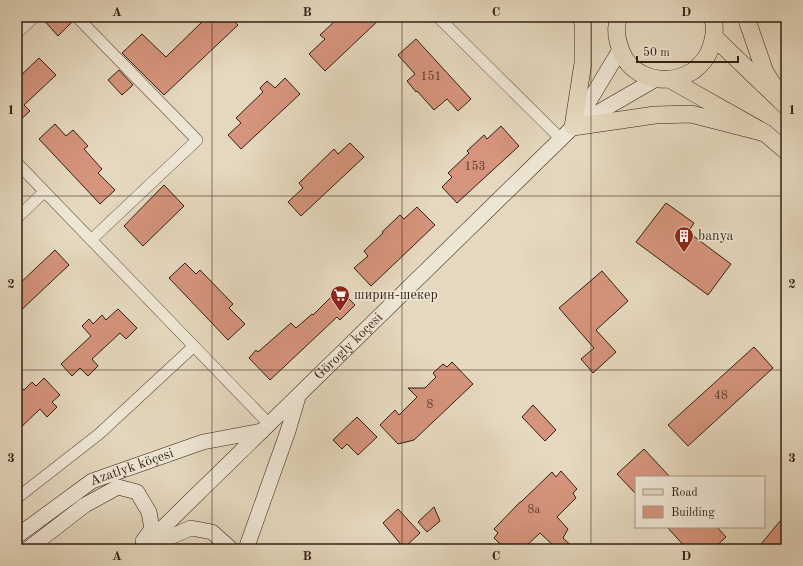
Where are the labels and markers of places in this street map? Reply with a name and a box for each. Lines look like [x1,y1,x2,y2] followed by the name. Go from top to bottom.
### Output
[673,225,695,253] building icon: banya
[698,229,734,243] place label: banya
[329,284,351,312] supermarket icon: ширин-шекер
[354,288,438,302] place label: ширин-шекер

